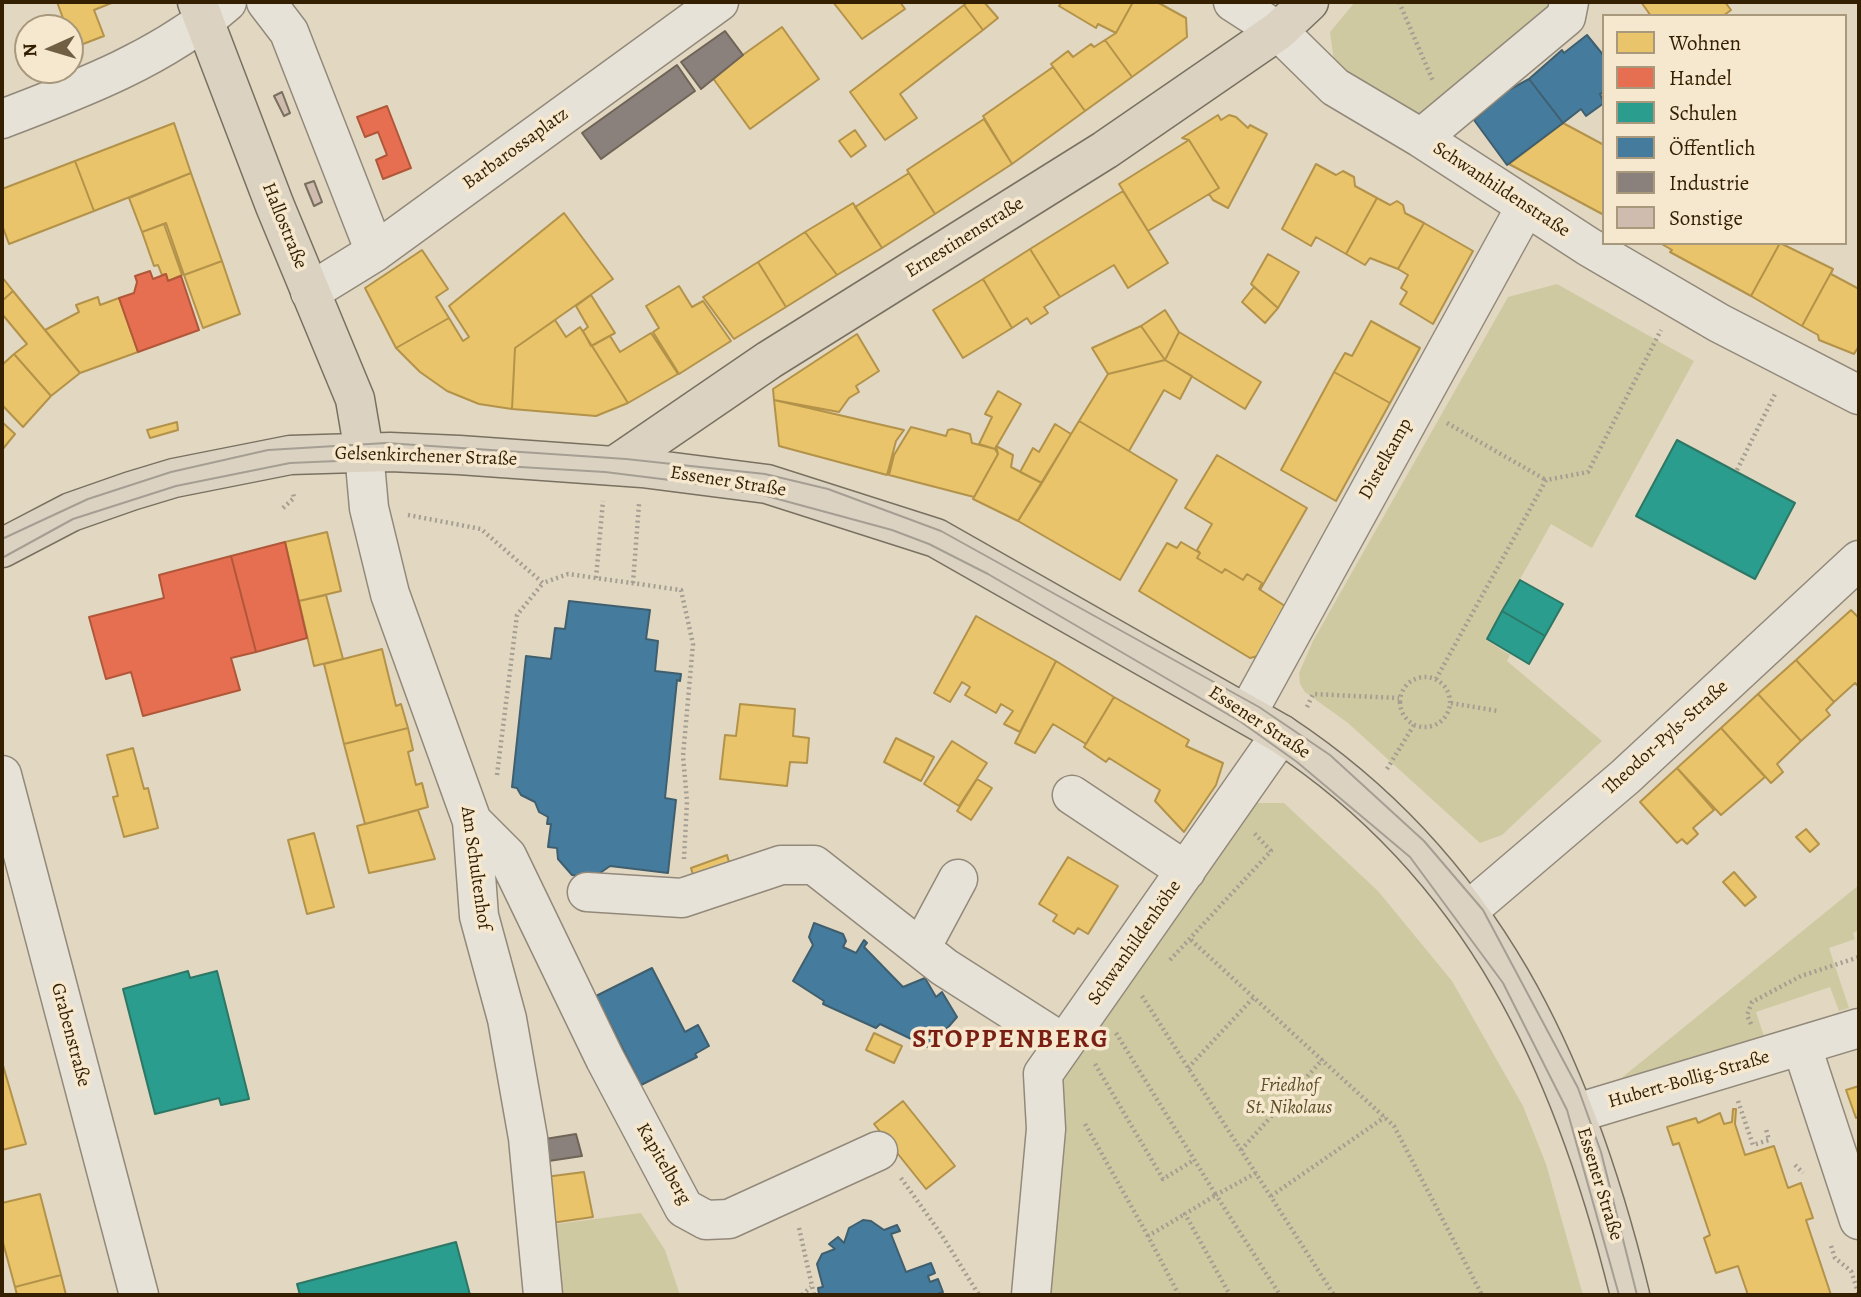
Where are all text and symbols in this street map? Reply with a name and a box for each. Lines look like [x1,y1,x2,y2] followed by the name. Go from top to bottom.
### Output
[14,14,84,84] north arrow
[1602,14,1847,245] legend
[1669,29,1741,57] text: Wohnen
[17,43,43,58] text: N
[1669,64,1732,92] text: Handel
[1669,99,1737,127] text: Schulen
[459,103,573,195] street label: Barbarossaplatz
[1669,134,1755,162] text: Öffentlich
[1428,137,1574,243] street label: Schwanhildenstraße
[1669,169,1749,197] text: Industrie
[256,179,312,273] street label: Hallostraße
[902,193,1028,283] street label: Ernestinenstraße
[1669,204,1743,232] text: Sonstige
[1354,414,1418,504] street label: Distelkamp
[334,442,518,472] street label: Gelsenkirchener Straße
[668,462,788,502] street label: Essener Straße
[1599,676,1733,800] street label: Theodor-Pyls-Straße
[1204,682,1314,764] street label: Essener Straße
[455,805,495,931] street label: Am Schultenhof
[1083,876,1187,1010] street label: Schwanhildenhöhe
[45,981,95,1089] street label: Grabenstraße
[914,1025,1108,1057] district label: STOPPENBERG
[1606,1046,1772,1114] street label: Hubert-Bollig-Straße
[1246,1075,1332,1119] park label: Friedhof St. Nikolaus
[631,1119,695,1209] street label: Kapitelberg
[1571,1125,1627,1243] street label: Essener Straße

